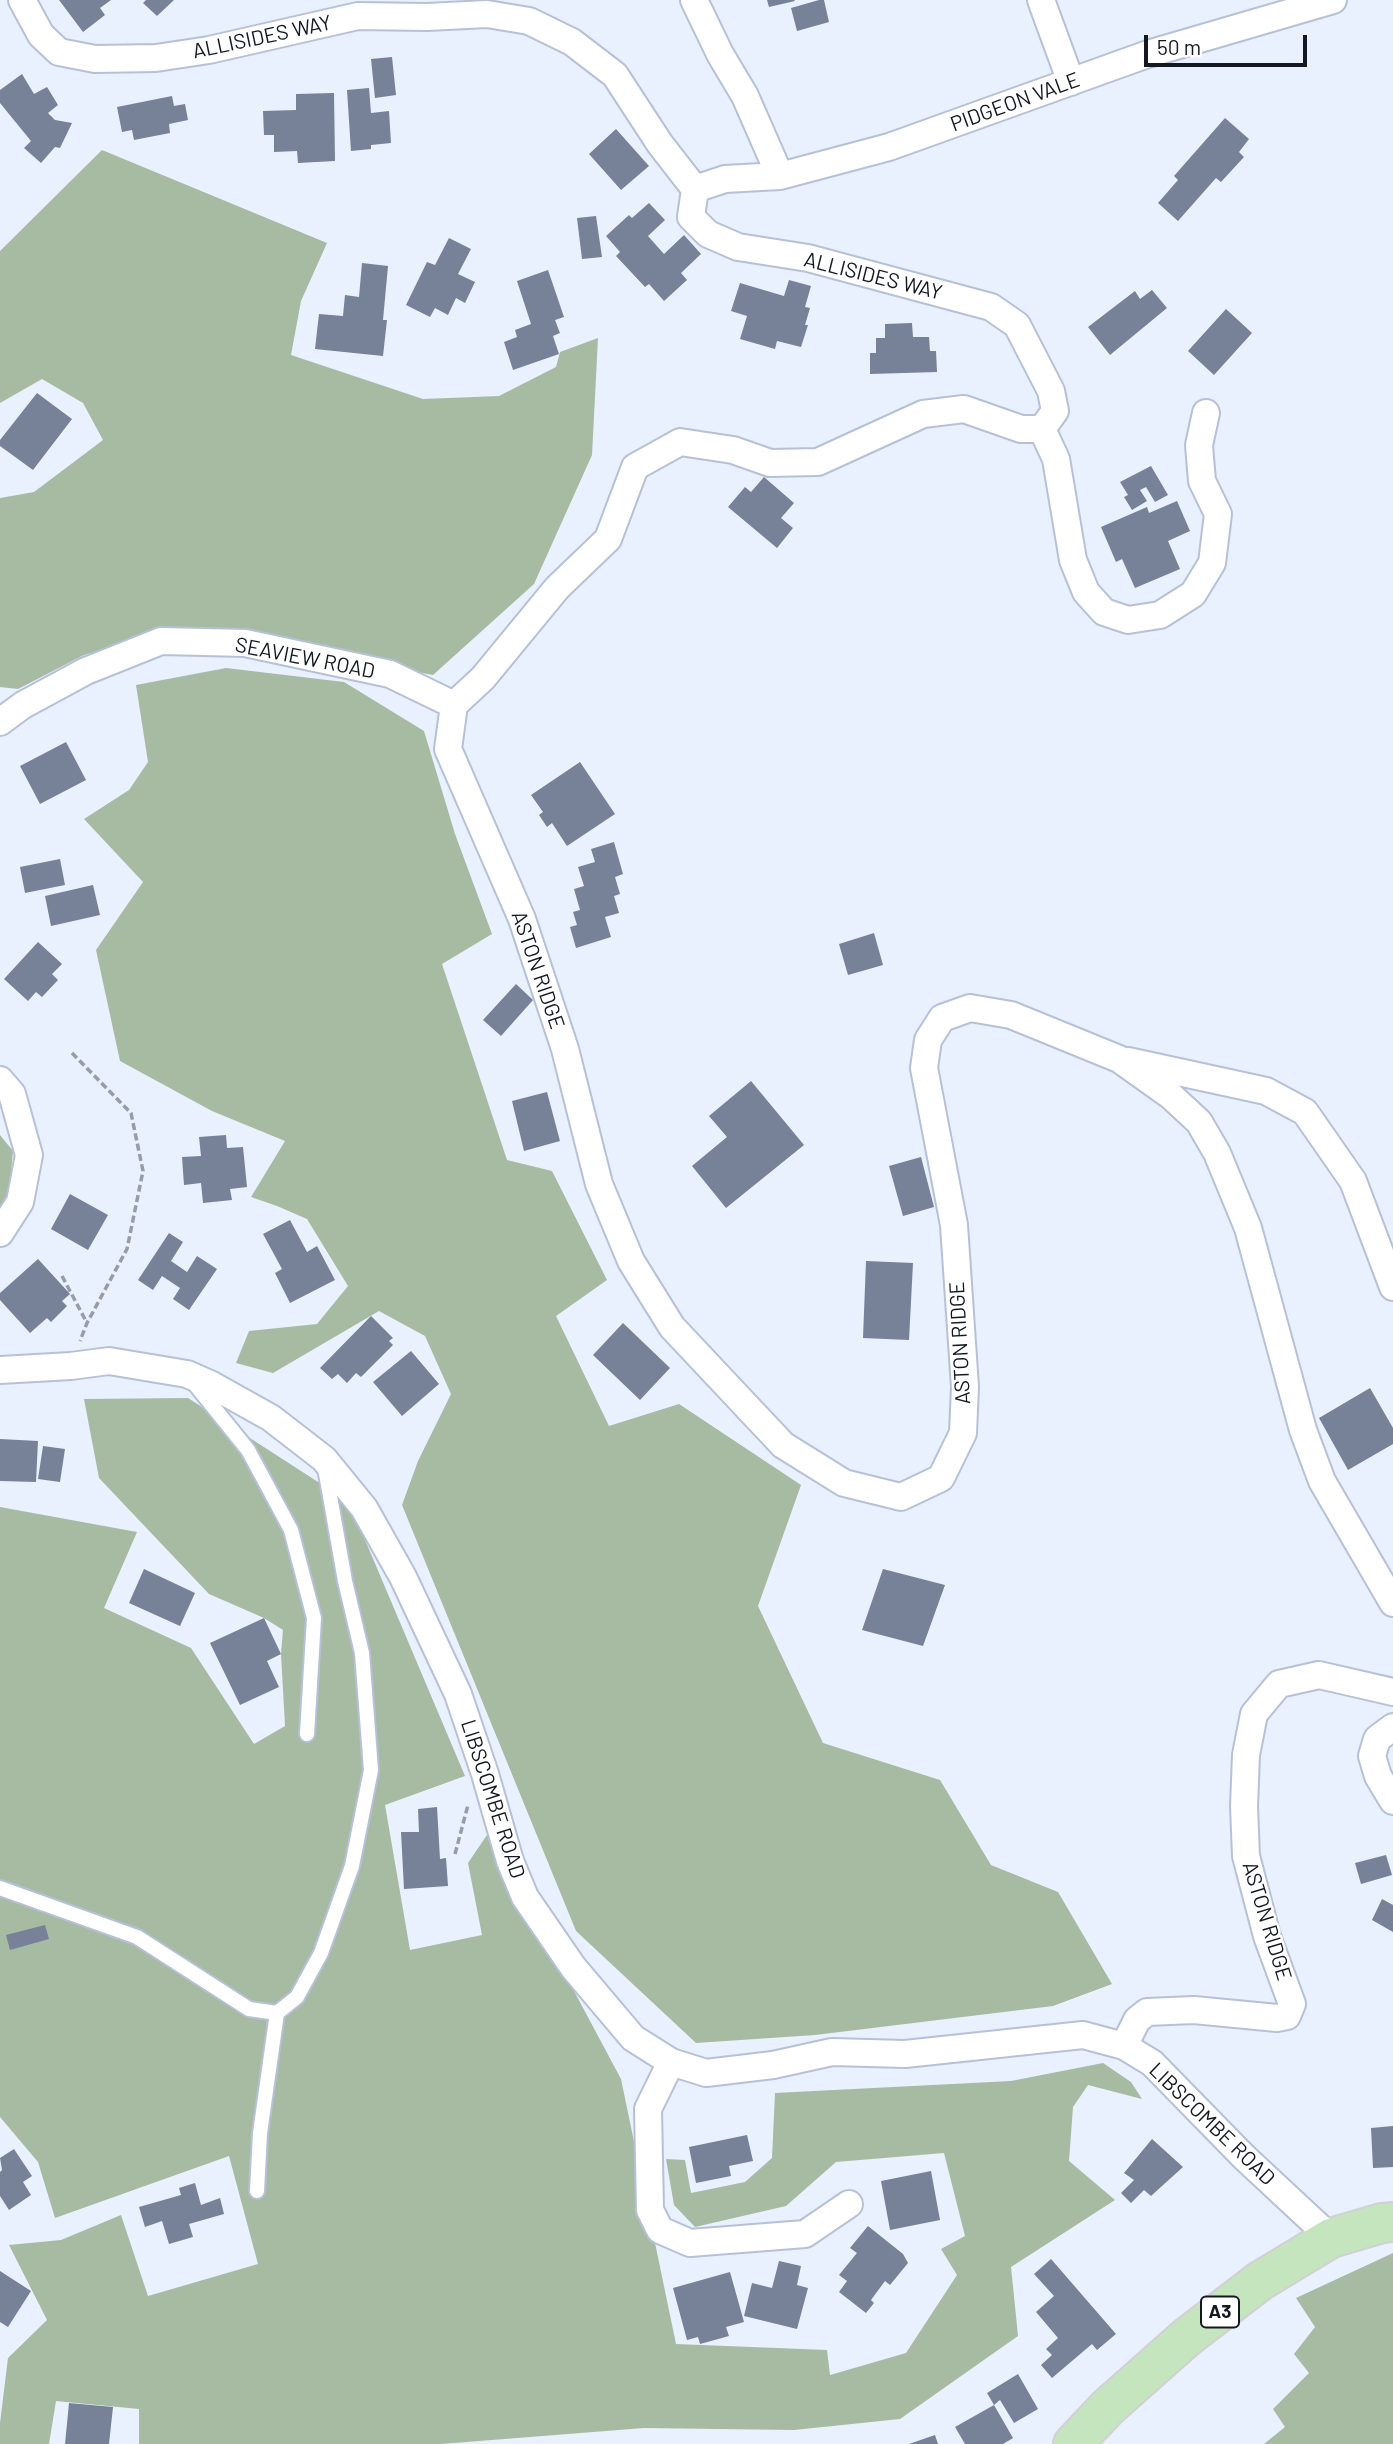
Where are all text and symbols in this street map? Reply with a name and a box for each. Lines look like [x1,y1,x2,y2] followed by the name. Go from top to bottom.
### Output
[190,10,334,64] street label: ALLISIDES WAY
[1148,21,1311,65] scale bar
[1157,34,1201,59] text: 50 m
[947,67,1083,137] street label: PIDGEON VALE
[801,247,945,305] street label: ALLISIDES WAY
[233,632,377,684] street label: SEAVIEW ROAD
[506,908,570,1032] street label: ASTON RIDGE
[944,1281,976,1405] street label: ASTON RIDGE
[455,1716,531,1882] street label: LIBSCOMBE ROAD
[1237,1858,1297,1984] street label: ASTON RIDGE
[1144,2058,1280,2190] street label: LIBSCOMBE ROAD
[1201,2296,1239,2328] road number: A3

